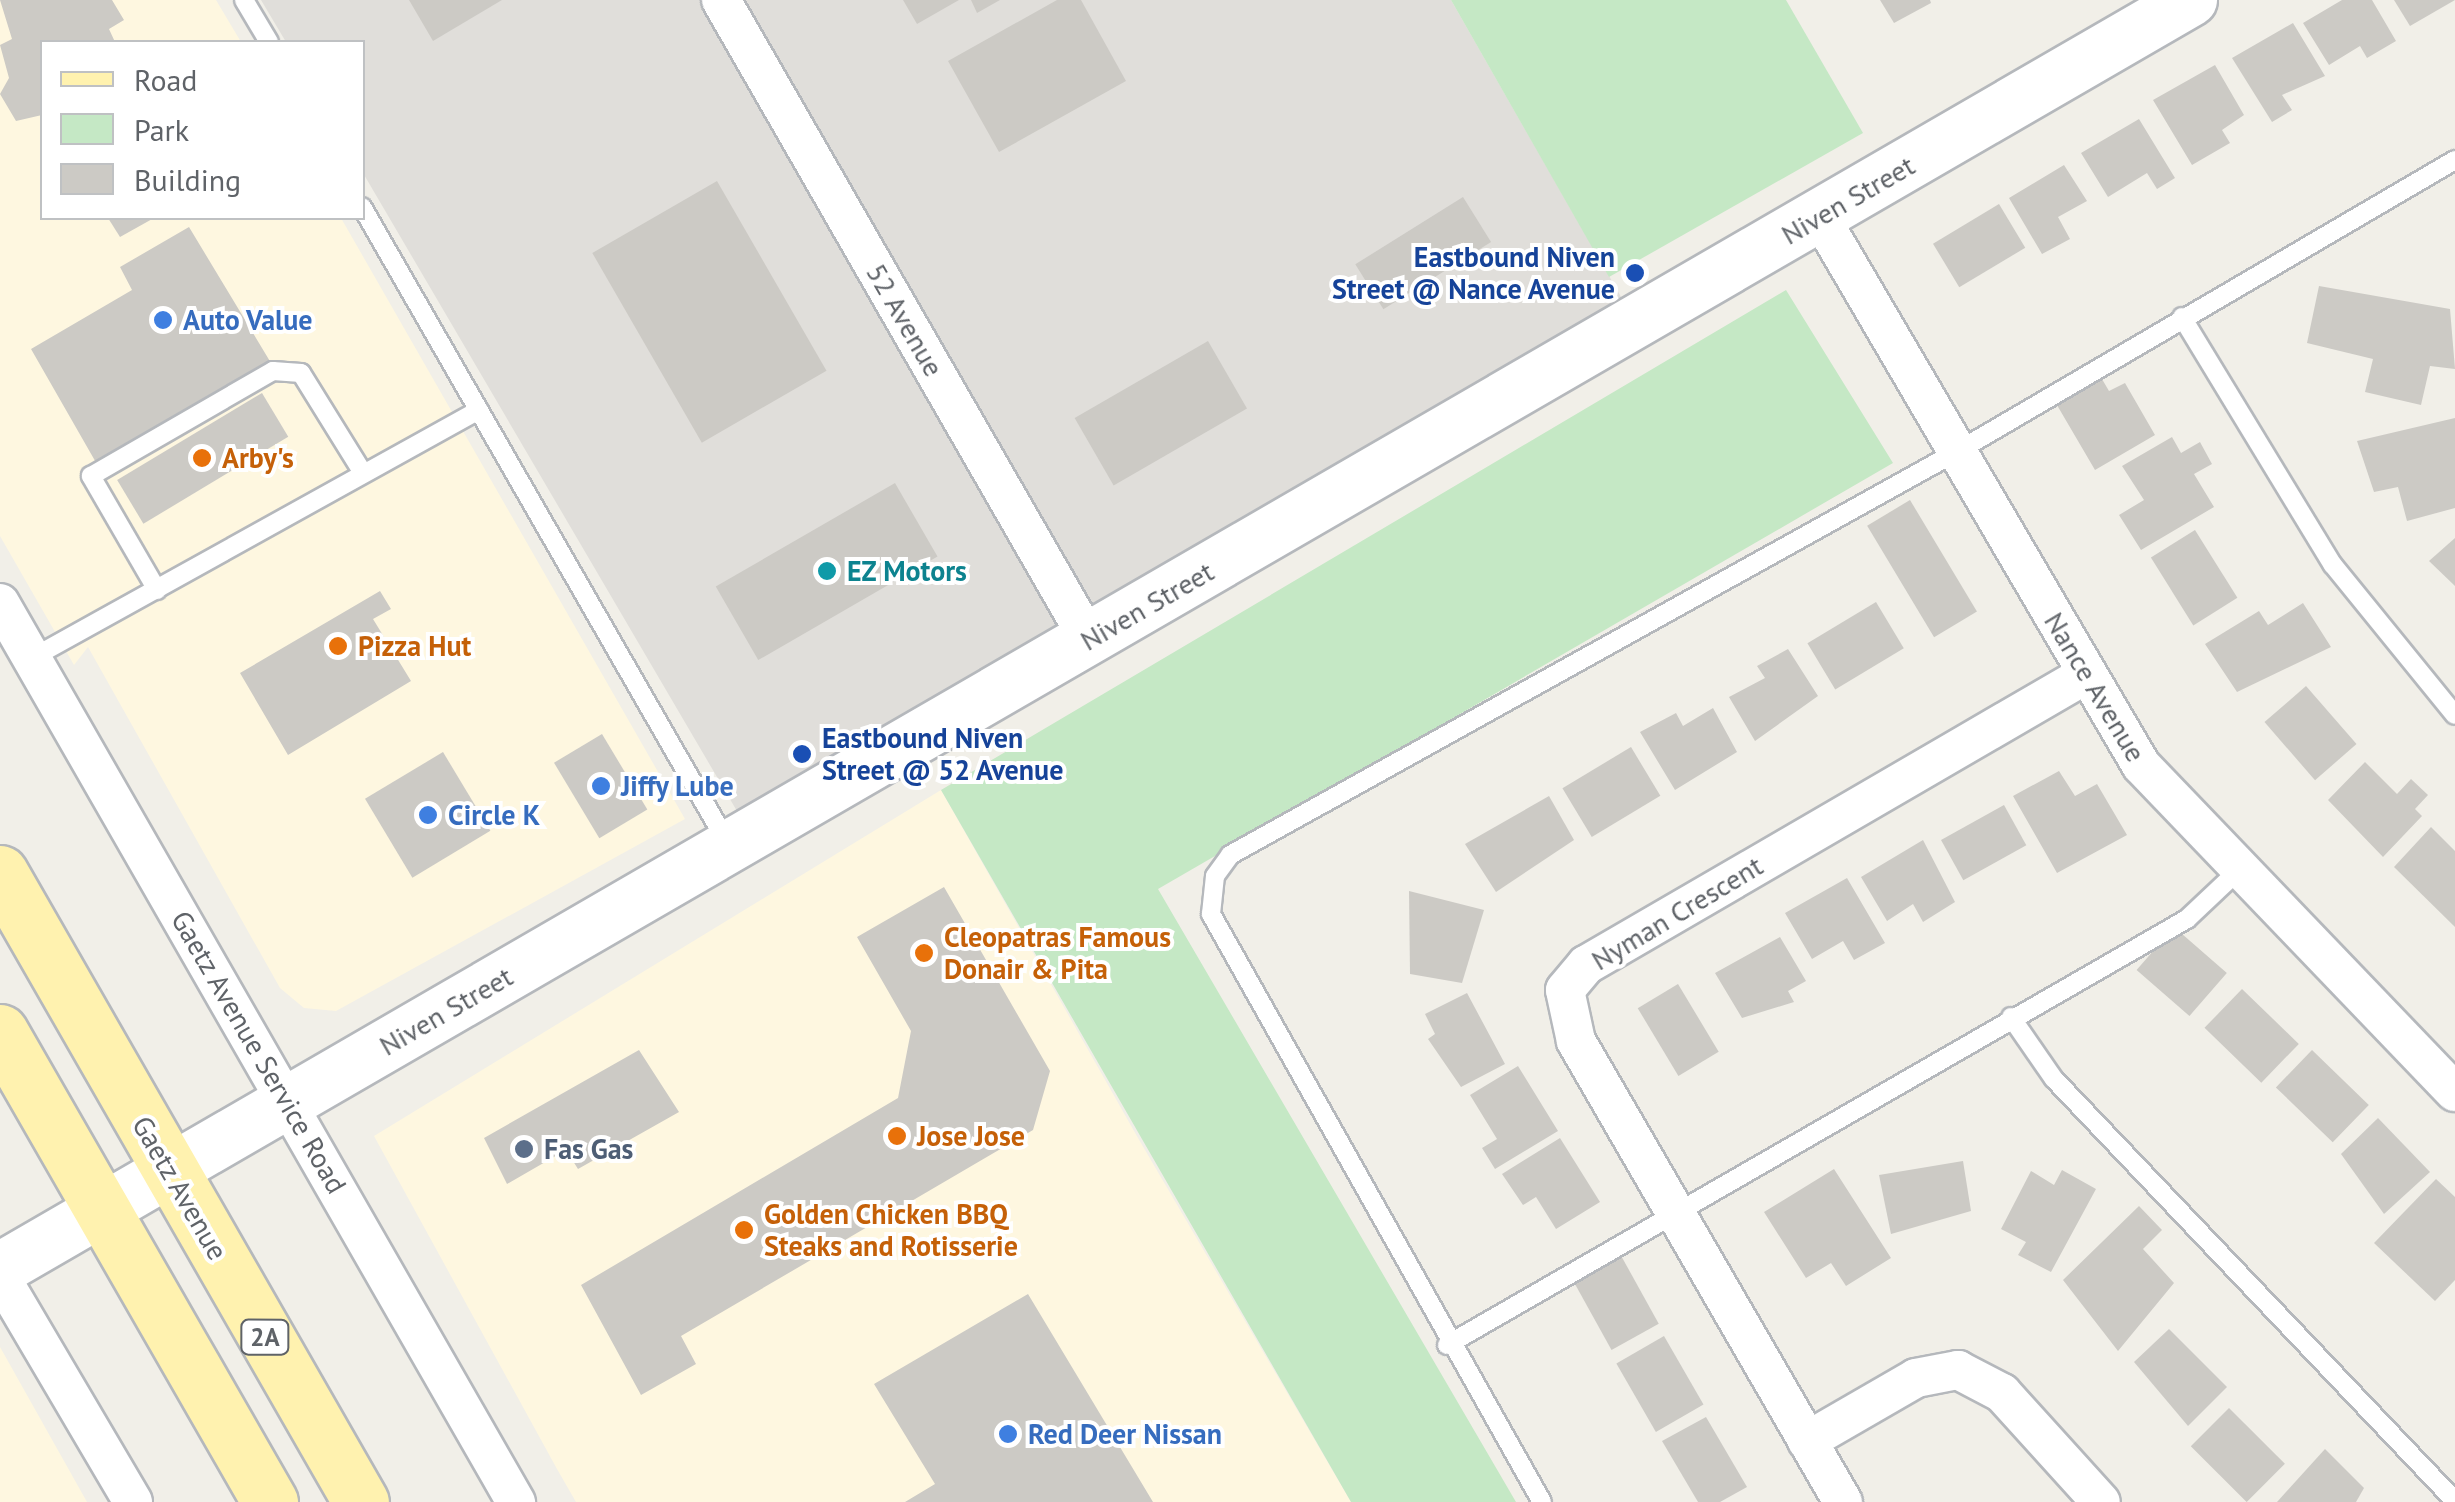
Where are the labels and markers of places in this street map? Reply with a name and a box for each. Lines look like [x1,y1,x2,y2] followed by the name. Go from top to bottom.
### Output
[1331,240,1615,306] place label: Eastbound Niven Street @ Nance Avenue
[1624,262,1646,284] marker: Eastbound Niven Street @ Nance Avenue
[183,303,313,337] place label: Auto Value
[152,309,174,331] marker: Auto Value
[222,441,294,475] place label: Arby's
[191,447,213,469] marker: Arby's
[847,554,968,588] place label: EZ Motors
[816,560,838,582] marker: EZ Motors
[358,629,471,663] place label: Pizza Hut
[327,635,349,657] marker: Pizza Hut
[822,721,1065,787] place label: Eastbound Niven Street @ 52 Avenue
[791,743,813,765] marker: Eastbound Niven Street @ 52 Avenue
[621,769,735,803] place label: Jiffy Lube
[590,775,612,797] marker: Jiffy Lube
[448,798,540,832] place label: Circle K
[417,804,439,826] marker: Circle K
[944,920,1171,986] place label: Cleopatras Famous Donair & Pita
[913,942,935,964] marker: Cleopatras Famous Donair & Pita
[917,1119,1025,1153] place label: Jose Jose
[886,1125,908,1147] marker: Jose Jose
[544,1132,634,1166] place label: Fas Gas
[513,1138,535,1160] marker: Fas Gas
[764,1197,1018,1263] place label: Golden Chicken BBQ Steaks and Rotisserie
[733,1219,755,1241] marker: Golden Chicken BBQ Steaks and Rotisserie
[1028,1417,1222,1451] place label: Red Deer Nissan
[997,1423,1019,1445] marker: Red Deer Nissan

